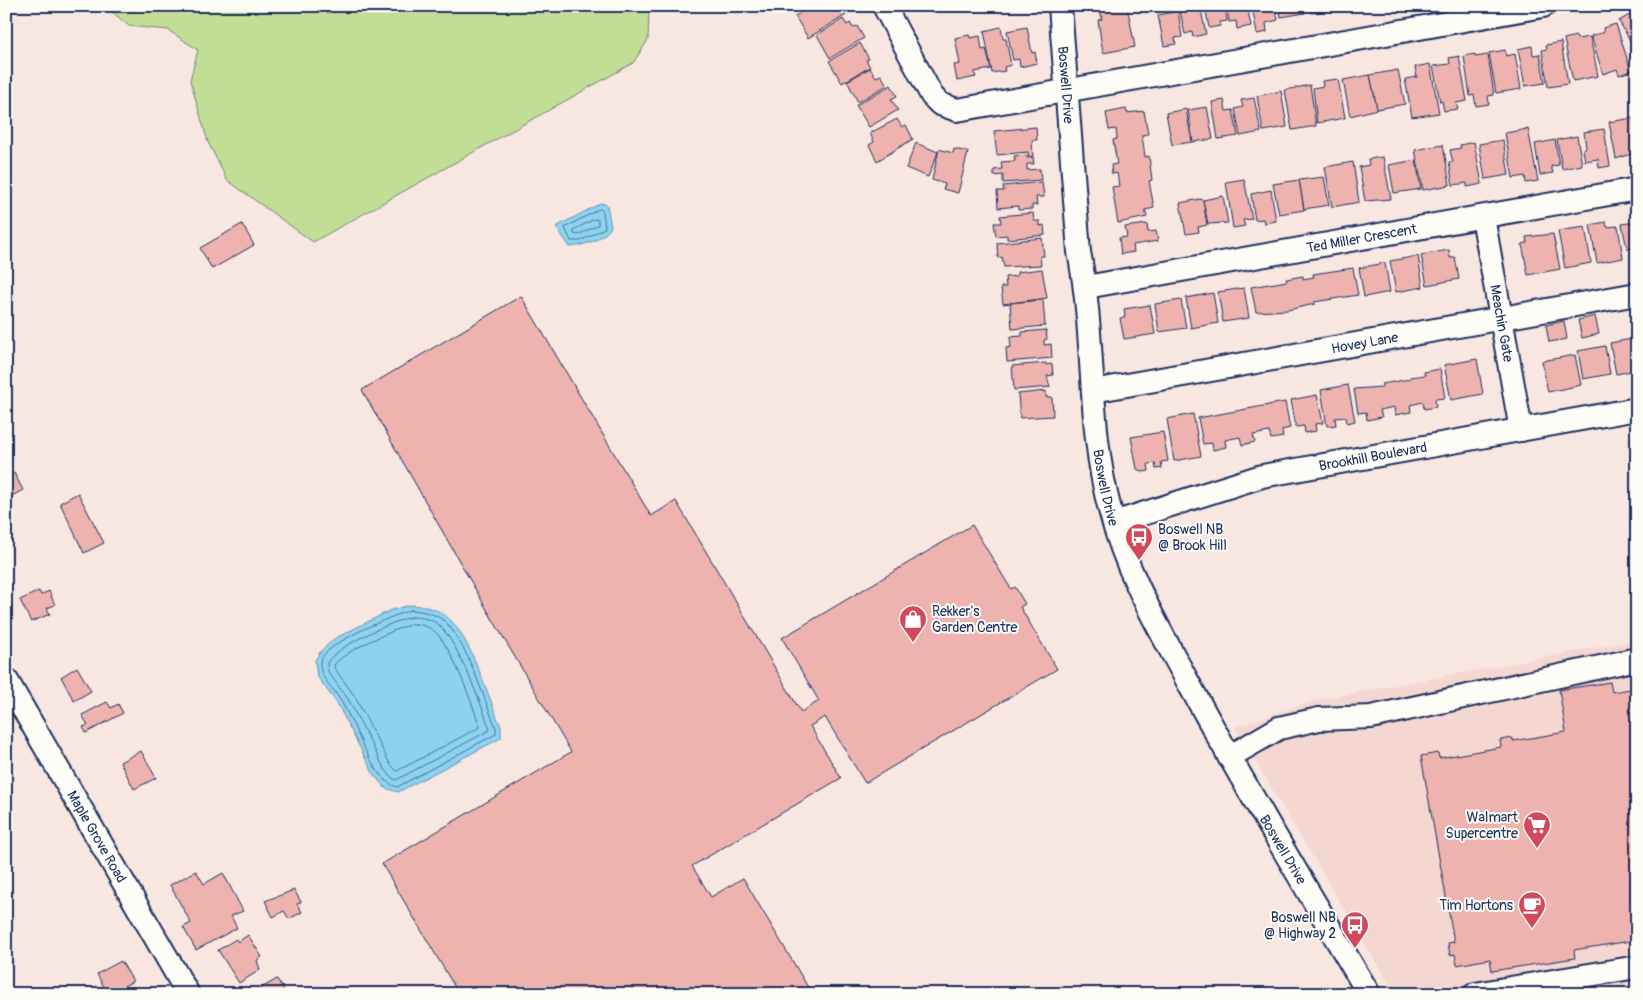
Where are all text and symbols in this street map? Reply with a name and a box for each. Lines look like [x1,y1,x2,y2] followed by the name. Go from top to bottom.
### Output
[1054,45,1077,124] street label: Boswell Drive
[1305,220,1419,257] street label: Ted Miller Crescent
[1486,283,1517,364] street label: Meachin Gate
[1330,329,1400,357] street label: Hovey Lane
[1318,439,1429,475] street label: Brookhill Boulevard
[1089,448,1122,528] street label: Boswell Drive
[1158,521,1227,554] place label: Boswell NB @ Brook Hill
[1124,522,1154,561] bus stop icon: Boswell NB @ Brook Hill
[932,603,1017,636] place label: Rekker's Garden Centre
[898,604,928,643] shop icon: Rekker's Garden Centre
[63,788,130,886] street label: Maple Grove Road
[1446,809,1518,842] place label: Walmart Supercentre
[1522,810,1552,849] supermarket icon: Walmart Supercentre
[1256,812,1310,888] street label: Boswell Drive
[1517,890,1547,929] cafe icon: Tim Hortons
[1439,897,1514,914] place label: Tim Hortons
[1264,909,1336,942] place label: Boswell NB @ Highway 2
[1340,910,1370,949] bus stop icon: Boswell NB @ Highway 2

